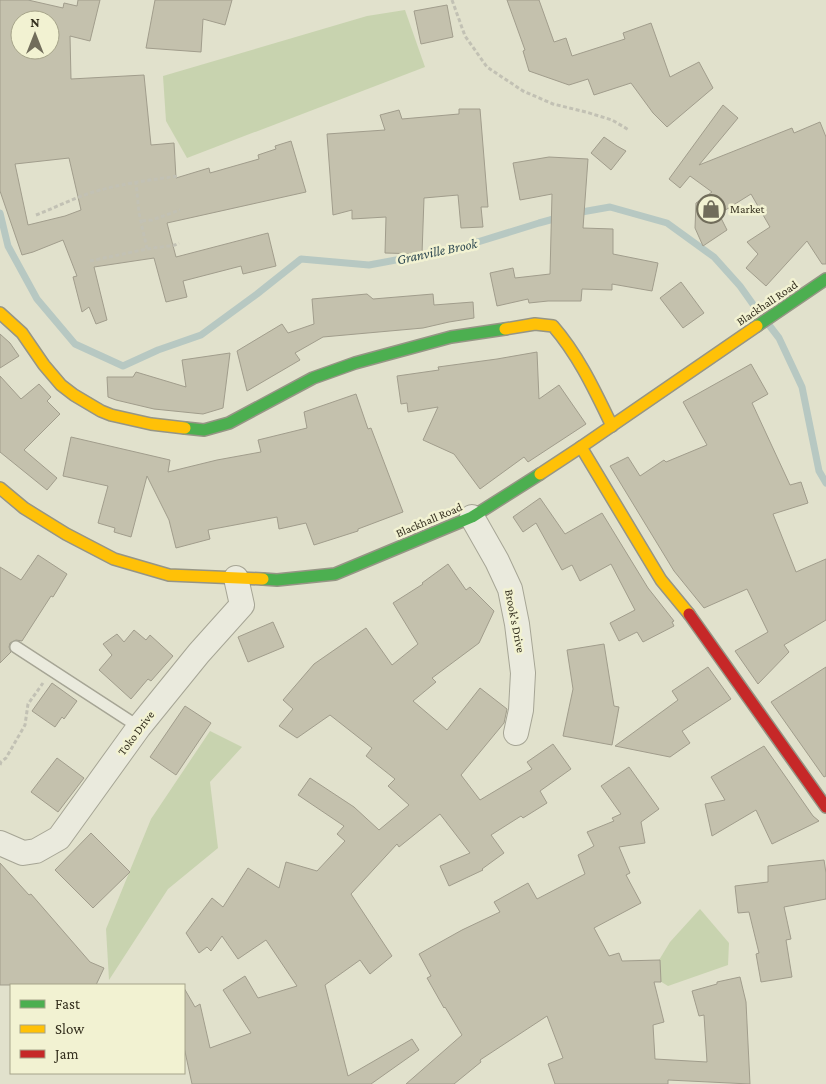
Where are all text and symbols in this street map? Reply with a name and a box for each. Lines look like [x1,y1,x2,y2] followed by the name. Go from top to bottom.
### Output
[10,10,60,60] north arrow
[30,14,40,30] text: N
[696,194,726,224] shop icon: Market
[730,202,766,216] place label: Market
[395,234,480,267] water label: Granville Brook
[734,277,801,329] street label: Blackhall Road
[394,499,465,540] street label: Blackhall Road
[502,588,528,654] street label: Brook's Drive
[115,708,157,758] street label: Toko Drive
[10,984,185,1074] legend
[55,996,81,1012] text: Fast
[55,1021,85,1037] text: Slow
[53,1046,78,1063] text: Jam

